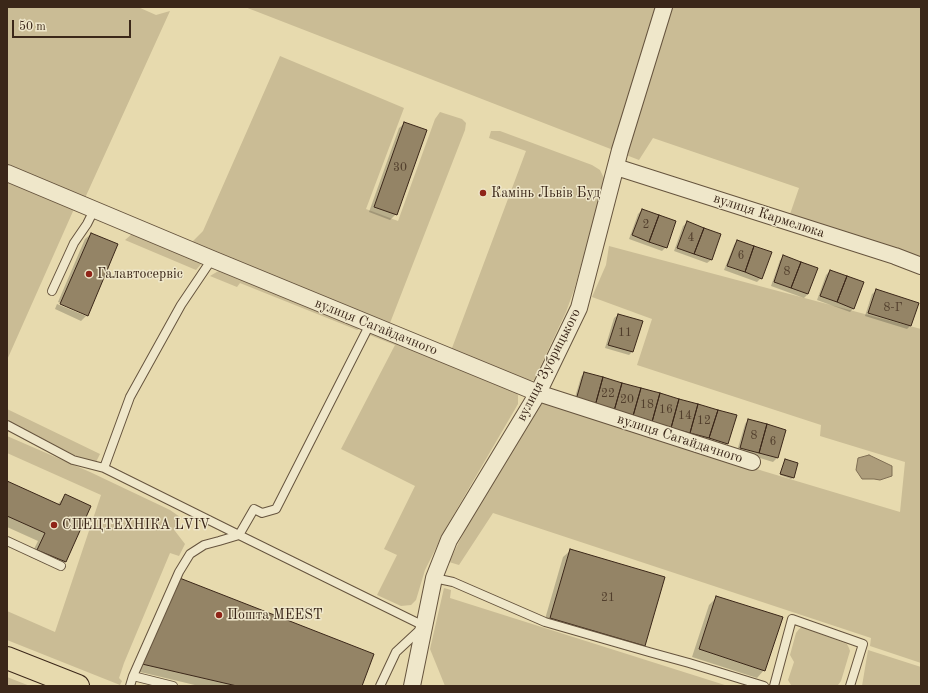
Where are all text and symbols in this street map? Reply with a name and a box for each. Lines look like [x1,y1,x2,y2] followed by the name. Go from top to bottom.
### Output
[14,12,133,38] scale bar
[19,21,46,33] text: 50 m
[393,161,407,175] house number: 30
[491,185,600,201] place label: Камінь Львів Буд
[478,188,488,198] marker: Камінь Львів Буд
[711,190,827,242] street label: вулиця Кармелюка
[643,218,649,232] house number: 2
[688,231,694,245] house number: 4
[738,249,744,263] house number: 6
[784,265,790,279] house number: 8
[97,266,183,282] place label: Галавтосервіс
[84,269,94,279] marker: Галавтосервіс
[312,295,440,359] street label: вулиця Сагайдачного
[883,301,903,315] house number: 8-Г
[513,306,585,424] street label: вулиця Зубрицького
[618,326,632,340] house number: 11
[601,387,615,401] house number: 22
[620,393,634,407] house number: 20
[640,398,654,412] house number: 18
[659,403,673,417] house number: 16
[678,409,692,423] house number: 14
[615,411,745,467] street label: вулиця Сагайдачного
[697,414,711,428] house number: 12
[751,429,757,443] house number: 8
[770,435,776,449] house number: 6
[62,517,210,533] place label: СПЕЦТЕХНІКА LVIV
[49,520,59,530] marker: СПЕЦТЕХНІКА LVIV
[601,591,615,605] house number: 21
[227,607,323,623] place label: Пошта MEEST
[214,610,224,620] marker: Пошта MEEST

